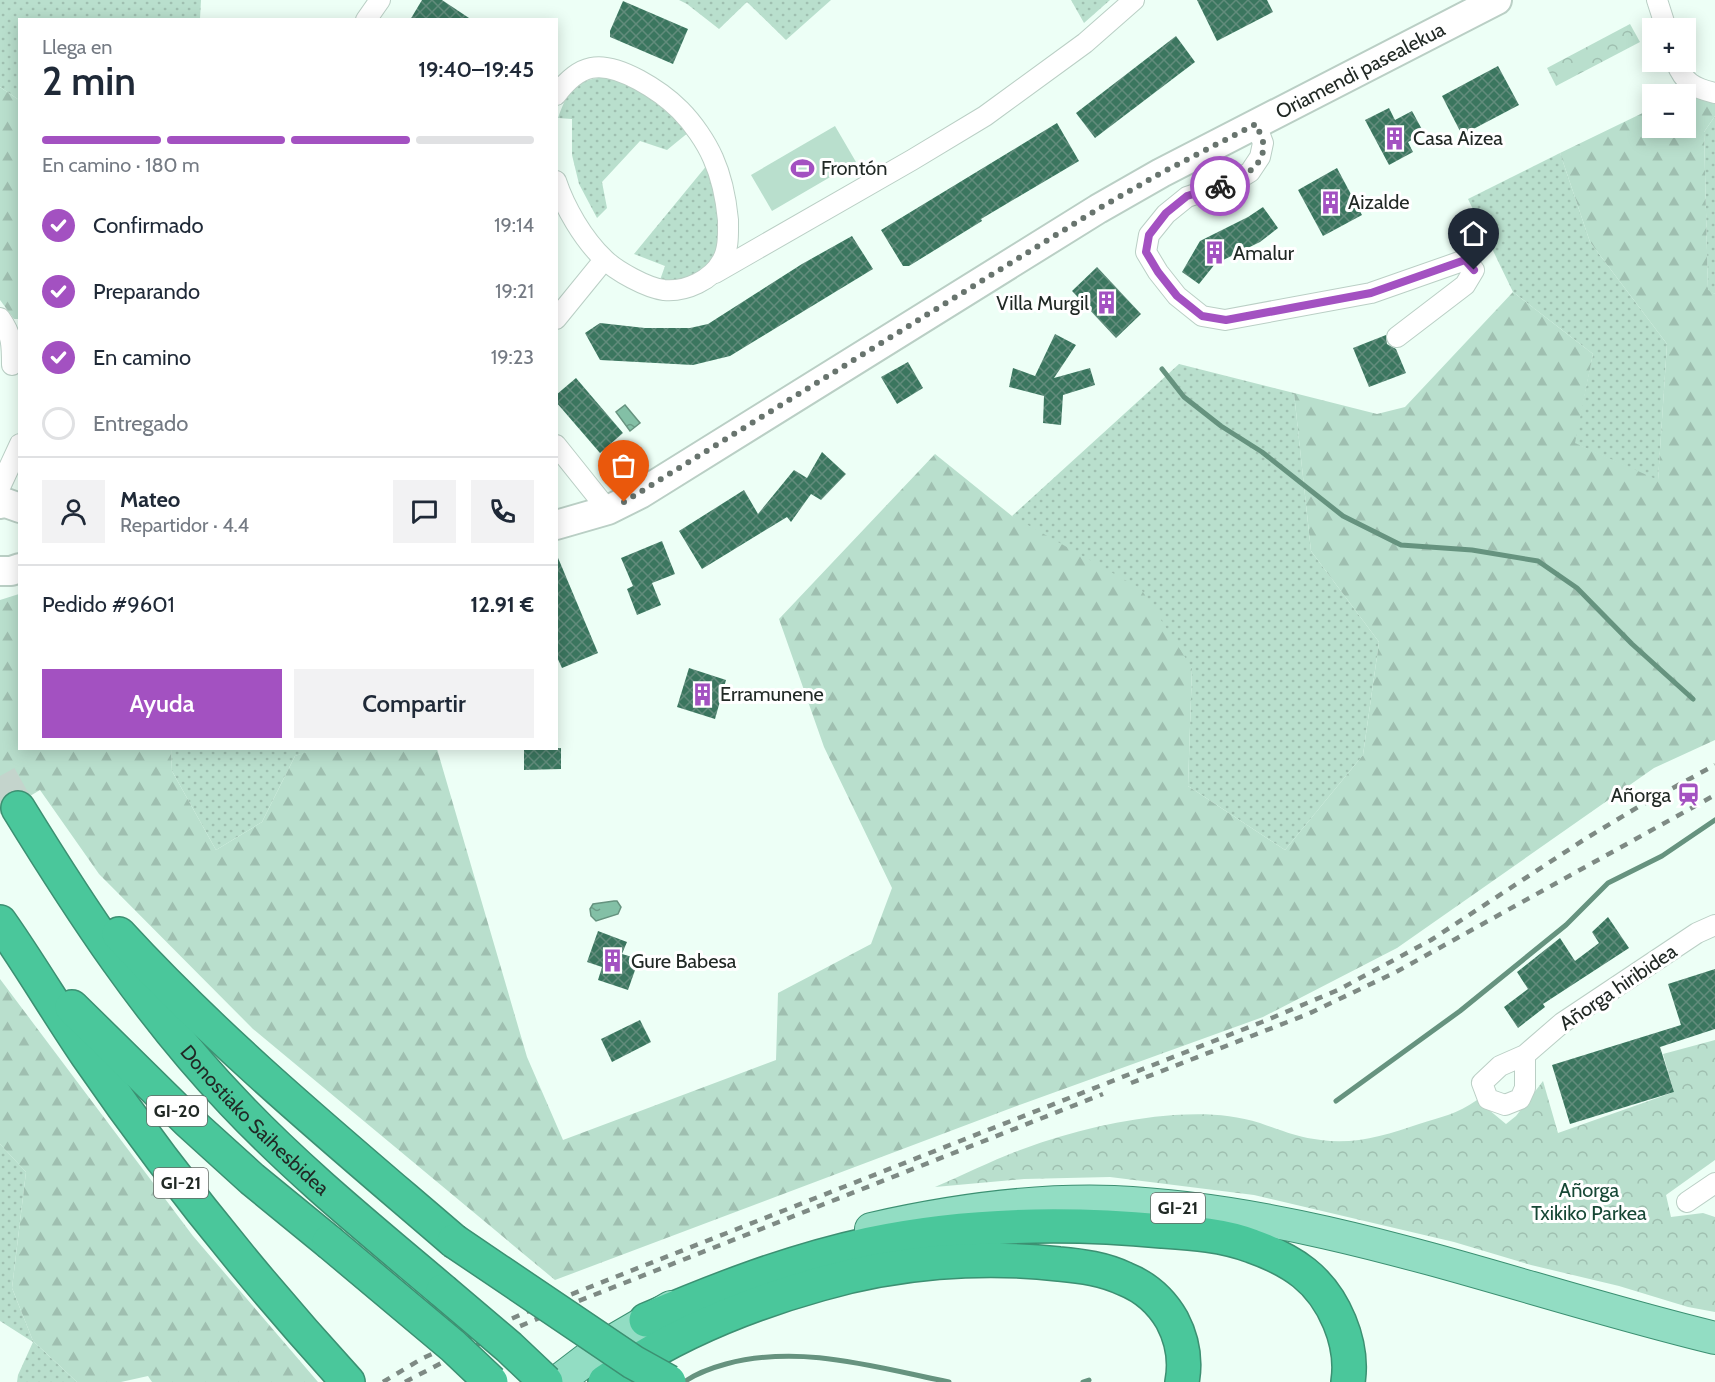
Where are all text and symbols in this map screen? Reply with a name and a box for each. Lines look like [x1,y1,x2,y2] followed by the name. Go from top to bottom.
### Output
[1272,17,1449,124] street label: Oriamendi pasealekua
[1642,18,1696,138] map controls
[1642,18,1696,72] button: +
[42,35,112,59] text: Llega en
[418,56,534,83] text: 19:40–19:45
[42,57,136,105] text: 2 min
[1642,84,1696,138] button: −
[1382,125,1408,151] building icon: Casa Aizea
[1413,126,1503,150] place label: Casa Aizea
[42,153,200,177] text: En camino · 180 m
[790,155,816,181] sports icon: Frontón
[821,156,887,180] place label: Frontón
[1190,156,1250,216] courier
[1204,170,1237,203] icon: bike
[1317,189,1343,215] building icon: Aizalde
[1348,190,1410,214] place label: Aizalde
[1448,208,1499,270] pin
[42,209,75,242] icon: check
[93,212,204,239] text: Confirmado
[494,213,534,237] text: 19:14
[1457,217,1490,250] icon: home
[1202,240,1228,266] building icon: Amalur
[1233,241,1295,265] place label: Amalur
[42,275,75,308] icon: check
[93,278,200,305] text: Preparando
[495,279,534,303] text: 19:21
[1094,290,1120,316] building icon: Villa Murgil
[996,291,1089,315] place label: Villa Murgil
[42,341,75,374] icon: check
[93,344,191,371] text: En camino
[491,345,534,369] text: 19:23
[93,410,188,437] text: Entregado
[598,440,649,502] pin
[607,449,640,482] icon: bag
[42,480,105,543] button: person
[393,480,456,543] button: chat
[471,480,534,543] button: phone
[120,486,180,513] text: Mateo
[120,513,249,537] text: Repartidor · 4.4
[42,591,175,618] text: Pedido #9601
[470,591,534,618] text: 12.91 €
[42,669,282,738] button: Ayuda
[294,669,534,738] button: Compartir
[689,681,715,707] building icon: Erramunene
[720,682,824,706] place label: Erramunene
[1676,782,1702,808] station icon: Añorga
[1611,783,1671,807] place label: Añorga
[1555,939,1682,1035] street label: Añorga hiribidea
[600,948,626,974] building icon: Gure Babesa
[631,949,737,973] place label: Gure Babesa
[175,1040,334,1200] street label: Donostiako Saihesbidea
[147,1096,207,1126] road number: GI-20
[154,1168,208,1198] road number: GI-21
[1531,1178,1647,1225] park label: Añorga Txikiko Parkea
[1151,1193,1205,1223] road number: GI-21

